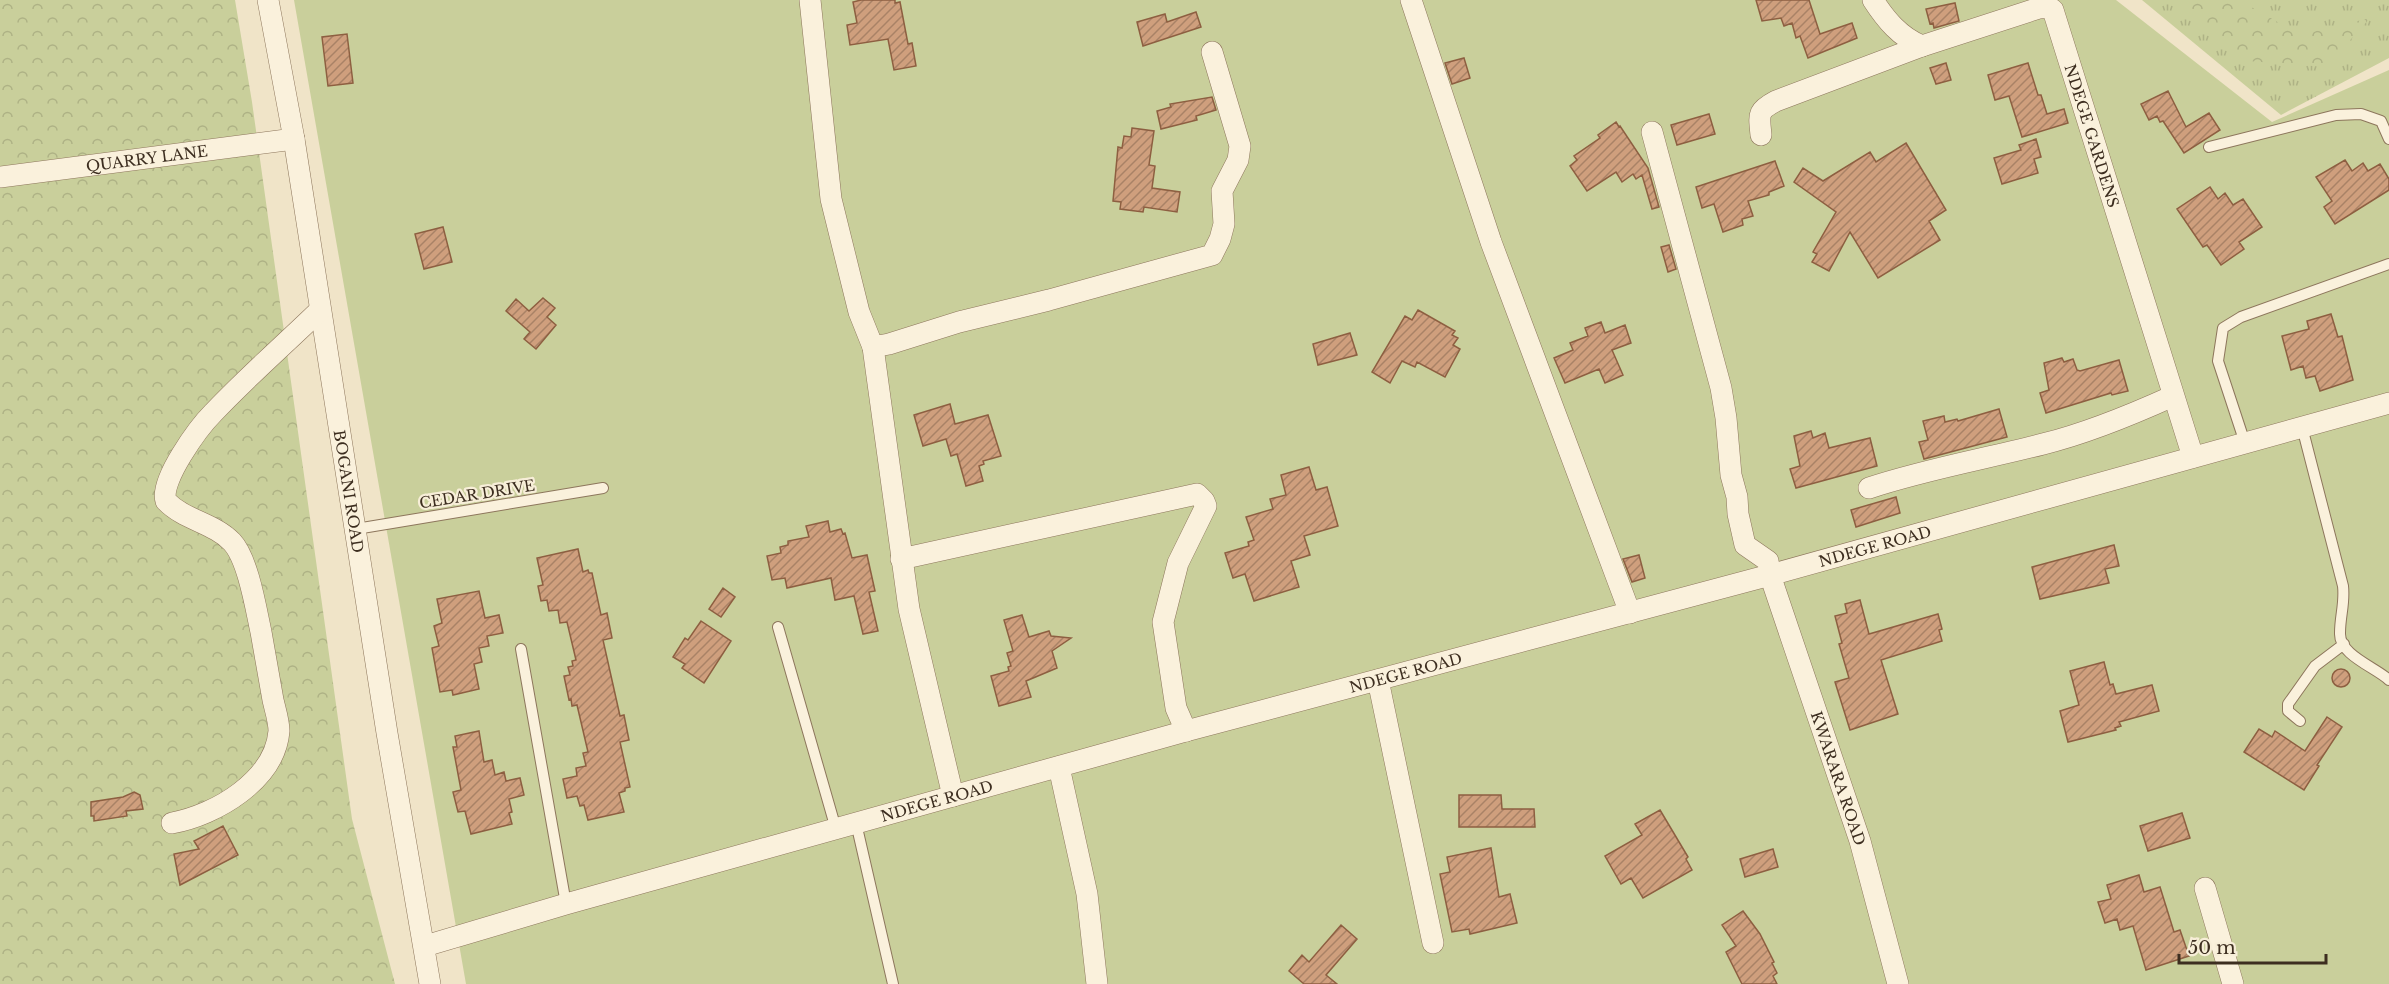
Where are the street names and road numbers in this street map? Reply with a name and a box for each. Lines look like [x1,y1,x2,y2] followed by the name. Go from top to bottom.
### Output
[2061,62,2124,210] street label: NDEGE GARDENS
[85,141,209,175] street label: QUARRY LANE
[330,428,368,554] street label: BOGANI ROAD
[418,475,536,513] street label: CEDAR DRIVE
[1816,521,1933,571] street label: NDEGE ROAD
[1347,648,1464,697] street label: NDEGE ROAD
[1807,709,1870,848] street label: KWARARA ROAD
[878,776,995,825] street label: NDEGE ROAD

